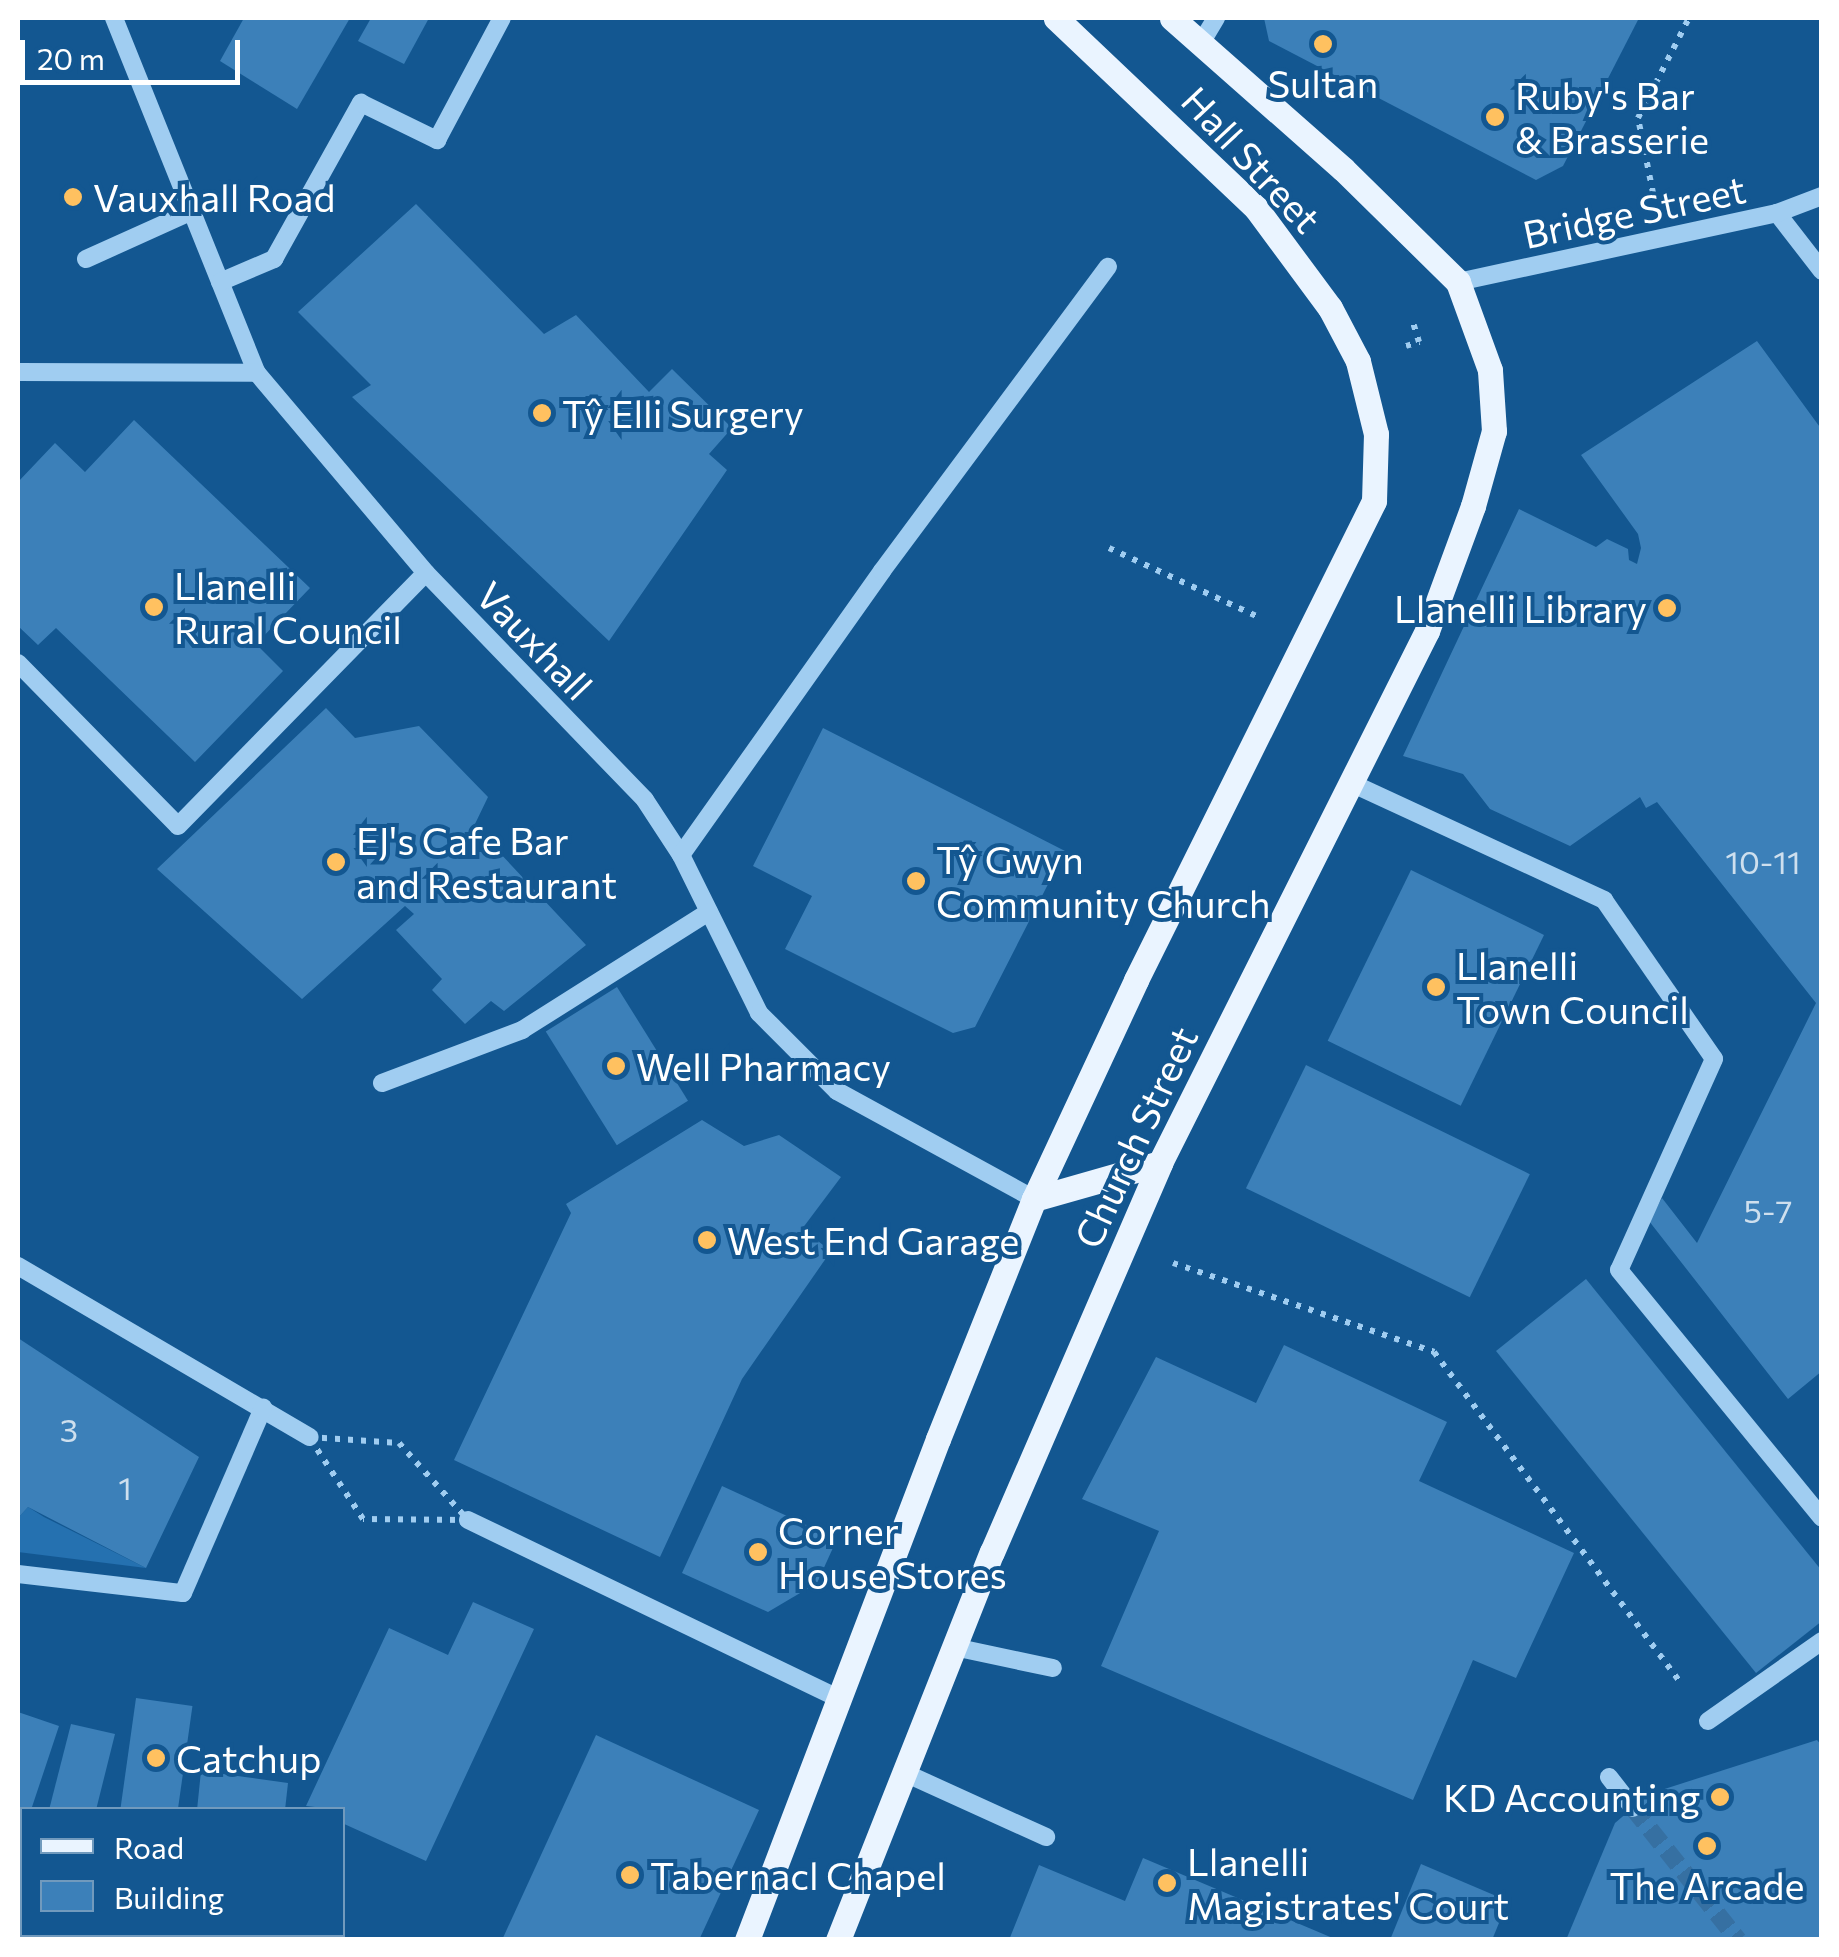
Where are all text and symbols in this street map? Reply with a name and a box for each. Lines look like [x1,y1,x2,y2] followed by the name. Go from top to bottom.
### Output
[25,20,245,82] scale bar
[1312,33,1334,55] marker: Sultan
[37,39,105,76] text: 20 m
[1268,60,1378,106] place label: Sultan
[1515,72,1709,162] place label: Ruby's Bar & Brasserie
[1173,77,1331,241] street label: Hall Street
[1484,106,1506,128] marker: Ruby's Bar & Brasserie
[1519,165,1749,257] street label: Bridge Street
[93,174,335,220] place label: Vauxhall Road
[62,186,84,208] marker: Vauxhall Road
[562,390,804,436] place label: Tŷ Elli Surgery
[531,402,553,424] marker: Tŷ Elli Surgery
[174,562,402,652] place label: Llanelli Rural Council
[468,572,602,708] street label: Vauxhall
[1394,585,1647,631] place label: Llanelli Library
[143,596,165,618] marker: Llanelli Rural Council
[1656,597,1678,619] marker: Llanelli Library
[356,817,617,906] place label: EJ's Cafe Bar and Restaurant
[936,836,1270,926] place label: Tŷ Gwyn Community Church
[1725,842,1801,880] house number: 10-11
[325,851,347,873] marker: EJ's Cafe Bar and Restaurant
[905,870,927,892] marker: Tŷ Gwyn Community Church
[1456,942,1689,1032] place label: Llanelli Town Council
[1425,976,1447,998] marker: Llanelli Town Council
[1064,1019,1206,1255] street label: Church Street
[636,1043,891,1089] place label: Well Pharmacy
[605,1055,627,1077] marker: Well Pharmacy
[1744,1191,1792,1229] house number: 5-7
[727,1217,1019,1263] place label: West End Garage
[696,1229,718,1251] marker: West End Garage
[60,1410,78,1448] house number: 3
[118,1468,132,1506] house number: 1
[778,1507,1007,1596] place label: Corner House Stores
[747,1541,769,1563] marker: Corner House Stores
[176,1735,321,1781] place label: Catchup
[145,1747,167,1769] marker: Catchup
[1443,1774,1700,1820] place label: KD Accounting
[1709,1786,1731,1808] marker: KD Accounting
[20,1807,345,1937] legend
[114,1828,184,1865] text: Road
[1696,1835,1718,1857] marker: The Arcade
[1187,1838,1509,1928] place label: Llanelli Magistrates' Court
[650,1852,946,1898] place label: Tabernacl Chapel
[1610,1862,1804,1908] place label: The Arcade
[619,1864,641,1886] marker: Tabernacl Chapel
[1156,1872,1178,1894] marker: Llanelli Magistrates' Court
[114,1878,224,1915] text: Building

